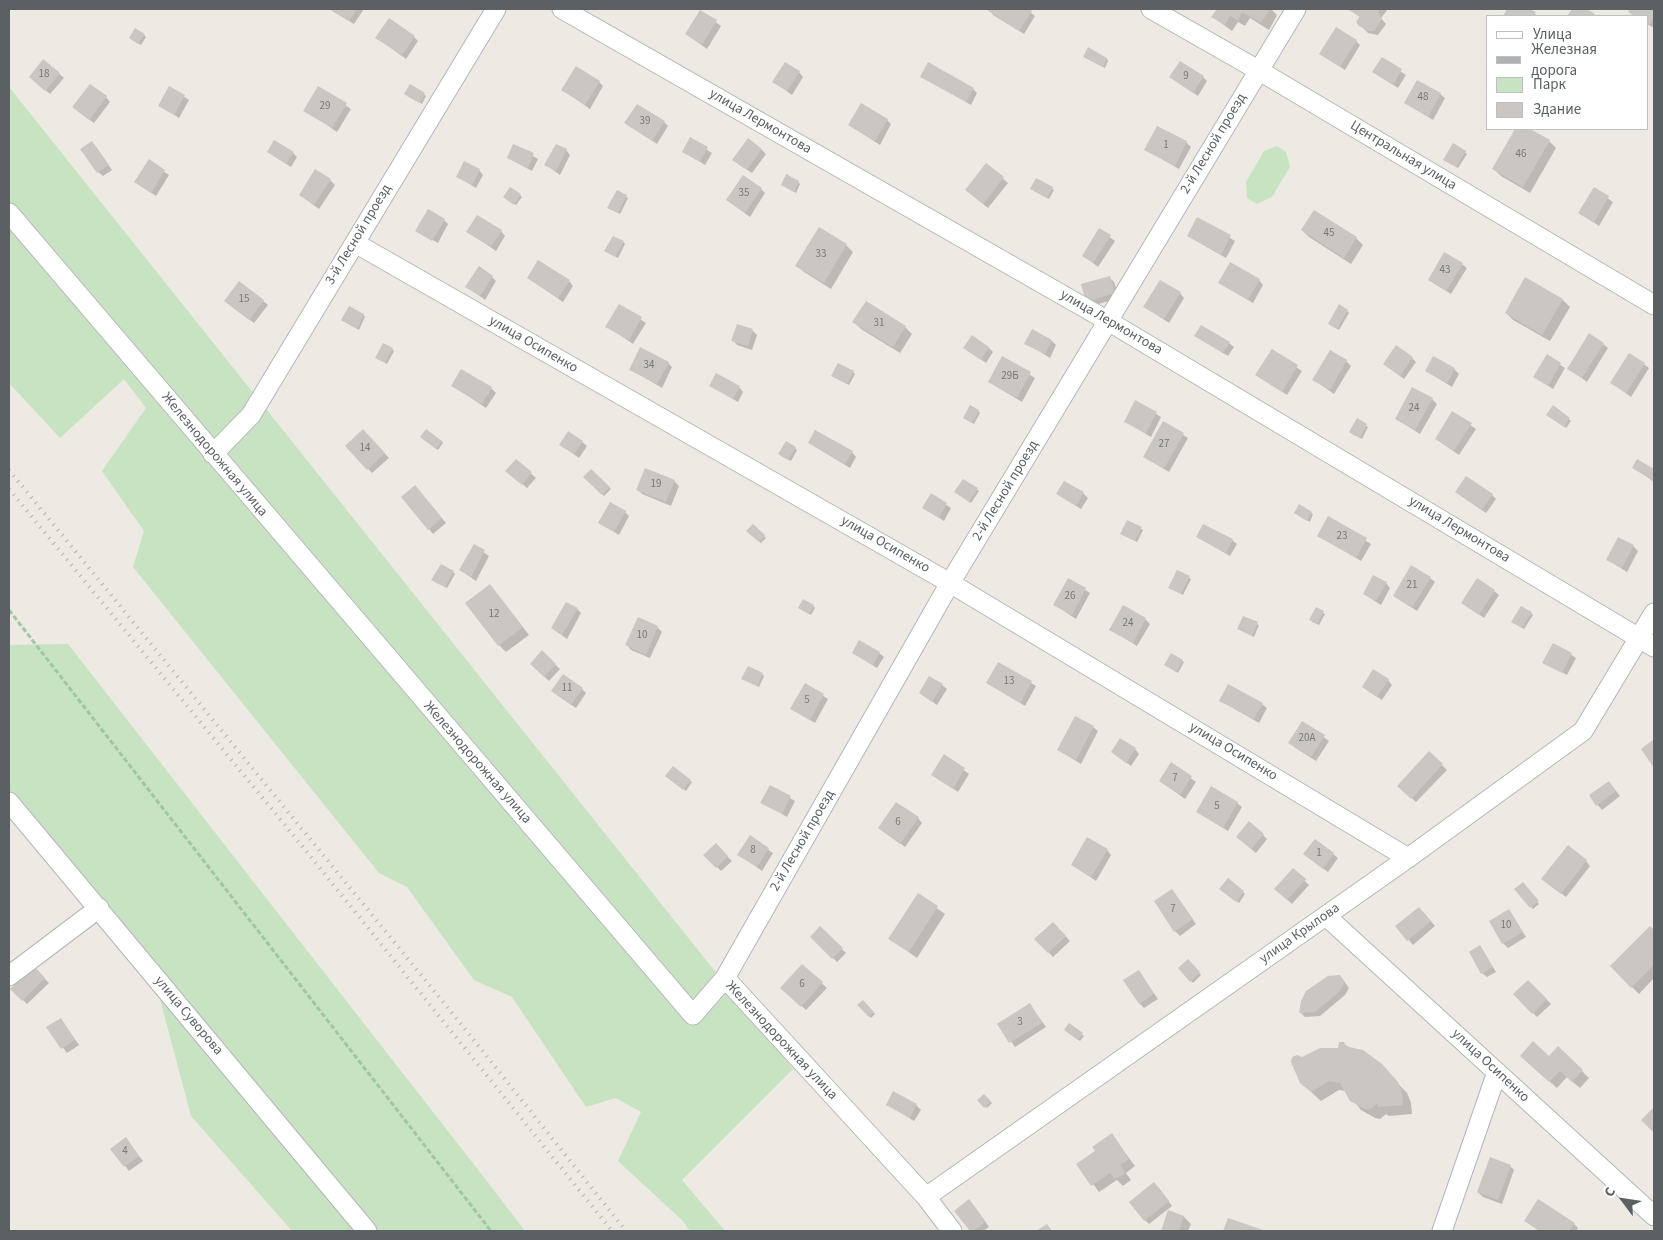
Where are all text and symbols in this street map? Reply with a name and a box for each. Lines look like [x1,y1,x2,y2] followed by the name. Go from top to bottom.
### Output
[1486,15,1648,130] legend
[1533,24,1572,45] text: Улица
[1531,39,1597,81] text: Железная дорога
[39,68,49,82] house number: 18
[1183,70,1189,84] house number: 9
[1533,74,1566,95] text: Парк
[706,86,814,158] street label: улица Лермонтова
[1177,91,1251,197] street label: 2-й Лесной проезд
[1418,91,1428,105] house number: 48
[1533,99,1581,120] text: Здание
[320,100,330,114] house number: 29
[640,115,650,129] house number: 39
[1347,118,1459,194] street label: Центральная улица
[1163,139,1169,153] house number: 1
[1516,148,1526,162] house number: 46
[322,182,396,288] street label: 3-й Лесной проезд
[739,187,749,201] house number: 35
[1324,227,1334,241] house number: 45
[816,248,826,262] house number: 33
[1440,264,1450,278] house number: 43
[1057,287,1165,359] street label: улица Лермонтова
[239,293,249,307] house number: 15
[486,313,580,377] street label: улица Осипенко
[874,317,884,331] house number: 31
[644,359,654,373] house number: 34
[1001,370,1019,384] house number: 29Б
[157,390,271,520] street label: Железнодорожная улица
[1409,402,1419,416] house number: 24
[969,438,1043,544] street label: 2-й Лесной проезд
[1159,438,1169,452] house number: 27
[360,442,370,456] house number: 14
[651,478,661,492] house number: 19
[1405,493,1513,567] street label: улица Лермонтова
[838,513,932,577] street label: улица Осипенко
[1337,530,1347,544] house number: 23
[1407,579,1417,593] house number: 21
[1065,590,1075,604] house number: 26
[489,608,499,622] house number: 12
[1123,617,1133,631] house number: 24
[637,629,647,643] house number: 10
[1004,675,1014,689] house number: 13
[562,682,572,696] house number: 11
[804,694,810,708] house number: 5
[419,698,535,828] street label: Железнодорожная улица
[1186,719,1280,785] street label: улица Осипенко
[1299,732,1315,746] house number: 20А
[1172,772,1178,786] house number: 7
[767,787,839,895] street label: 2-й Лесной проезд
[1214,800,1220,814] house number: 5
[895,816,901,830] house number: 6
[750,844,756,858] house number: 8
[1316,847,1322,861] house number: 1
[1257,900,1343,968] street label: улица Крылова
[1170,903,1176,917] house number: 7
[1501,919,1511,933] house number: 10
[150,973,226,1059] street label: улица Суворова
[722,978,840,1104] street label: Железнодорожная улица
[799,978,805,992] house number: 6
[1017,1016,1023,1030] house number: 3
[1448,1026,1532,1106] street label: улица Осипенко
[122,1145,128,1159] house number: 4
[1598,1175,1648,1225] north arrow
[1599,1184,1621,1201] text: С

